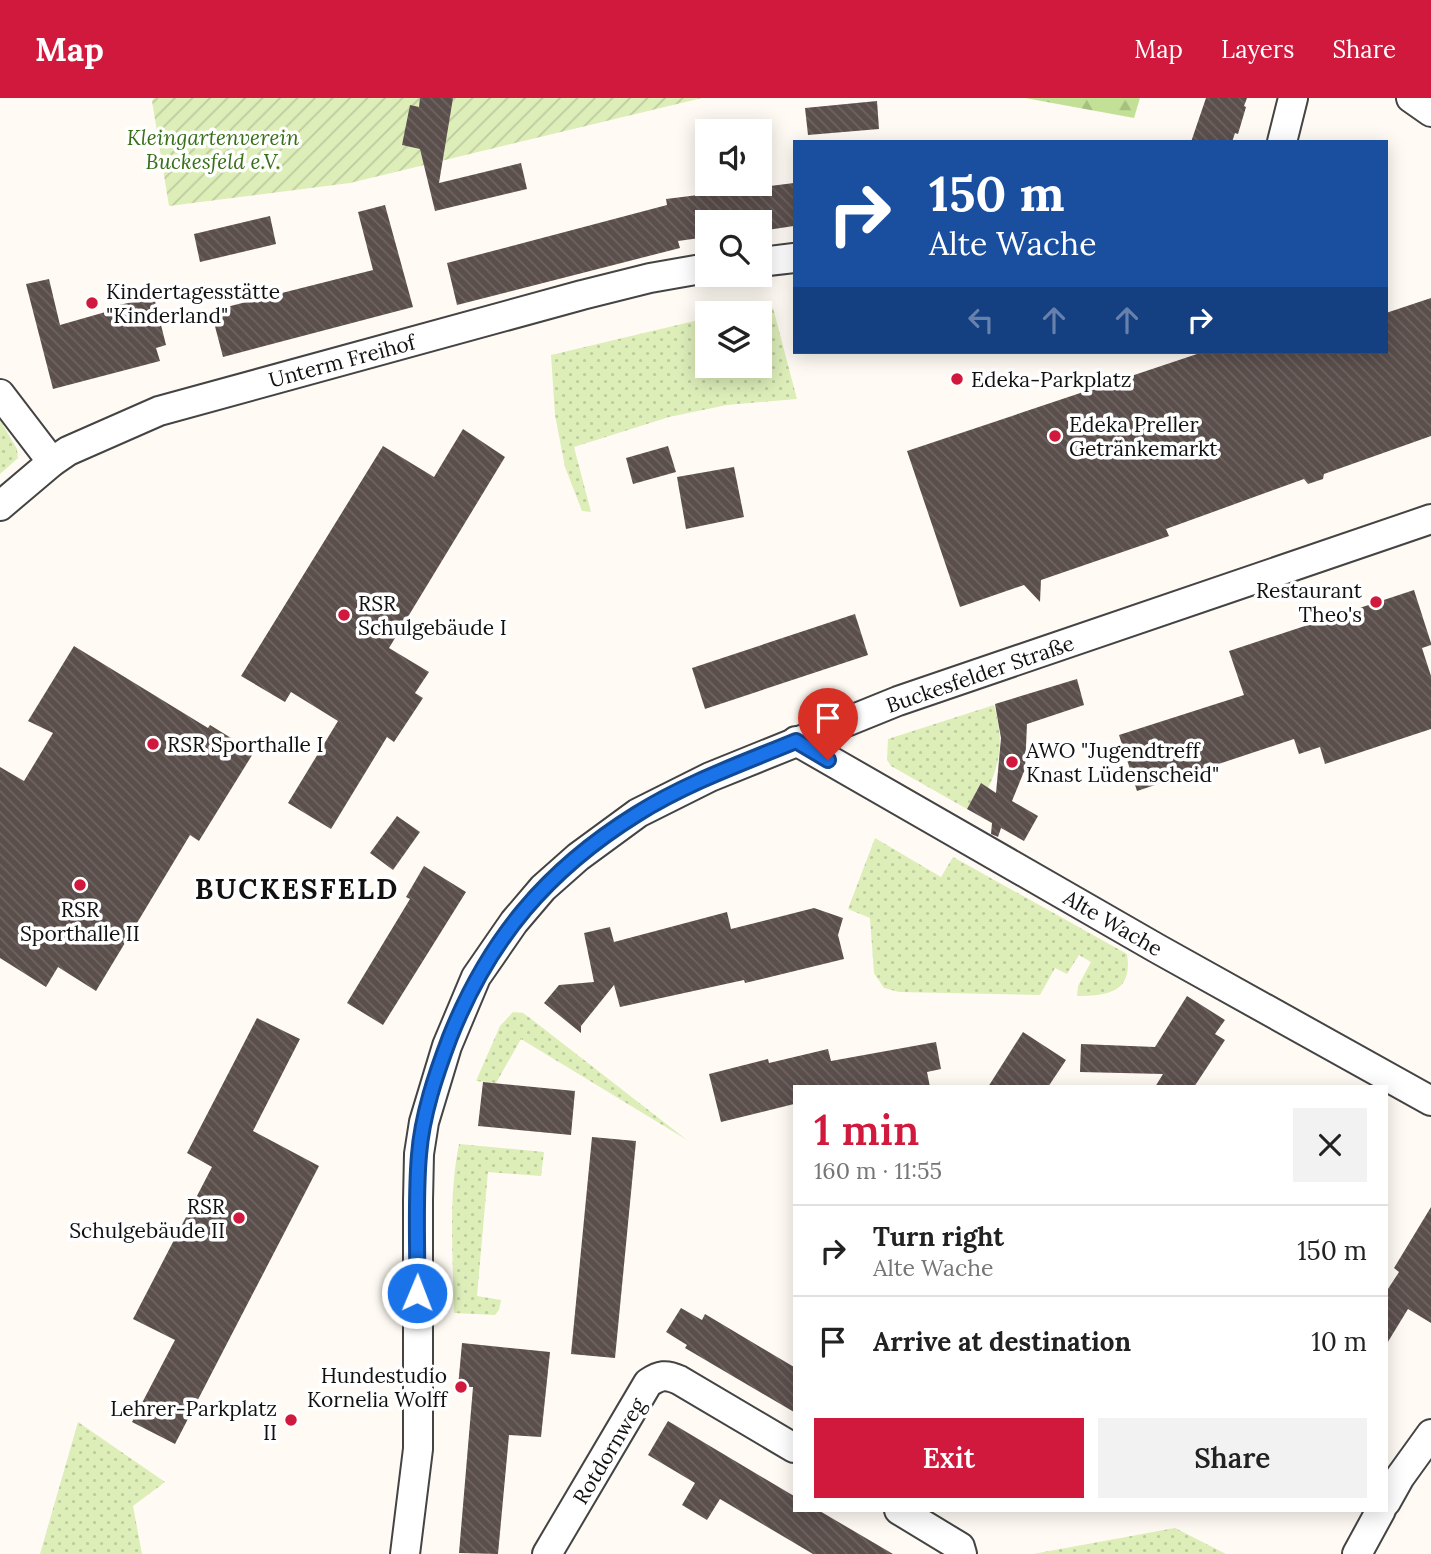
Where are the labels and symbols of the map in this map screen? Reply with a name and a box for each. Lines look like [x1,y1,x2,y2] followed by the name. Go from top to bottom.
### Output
[127,124,299,175] park label: Kleingartenverein Buckesfeld e.V.
[106,278,280,329] place label: Kindertagesstätte "Kinderland"
[84,295,100,311] marker: Kindertagesstätte "Kinderland"
[266,328,420,394] street label: Unterm Freihof
[971,366,1132,393] place label: Edeka-Parkplatz
[949,371,965,387] marker: Edeka-Parkplatz
[1069,411,1218,462] place label: Edeka Preller Getränkemarkt
[1047,428,1063,444] marker: Edeka Preller Getränkemarkt
[1256,577,1363,628] place label: Restaurant Theo's
[358,590,507,641] place label: RSR Schulgebäude I
[1368,594,1384,610] marker: Restaurant Theo's
[336,607,352,623] marker: RSR Schulgebäude I
[883,629,1077,719] street label: Buckesfelder Straße
[798,688,858,760] pin
[167,731,324,758] place label: RSR Sporthalle I
[145,736,161,752] marker: RSR Sporthalle I
[1025,737,1219,788] place label: AWO "Jugendtreff Knast Lüdenscheid"
[1004,754,1020,770] marker: AWO "Jugendtreff Knast Lüdenscheid"
[195,871,399,907] district label: BUCKESFELD
[72,877,88,893] marker: RSR Sporthalle II
[1058,883,1167,962] street label: Alte Wache
[20,896,140,947] place label: RSR Sporthalle II
[69,1193,226,1244] place label: RSR Schulgebäude II
[231,1210,247,1226] marker: RSR Schulgebäude II
[380,1256,454,1330] position arrow
[307,1362,449,1413] place label: Hundestudio Kornelia Wolff
[453,1379,469,1395] marker: Hundestudio Kornelia Wolff
[567,1393,652,1509] street label: Rotdornweg
[110,1395,277,1446] place label: Lehrer-Parkplatz II
[283,1412,299,1428] marker: Lehrer-Parkplatz II

